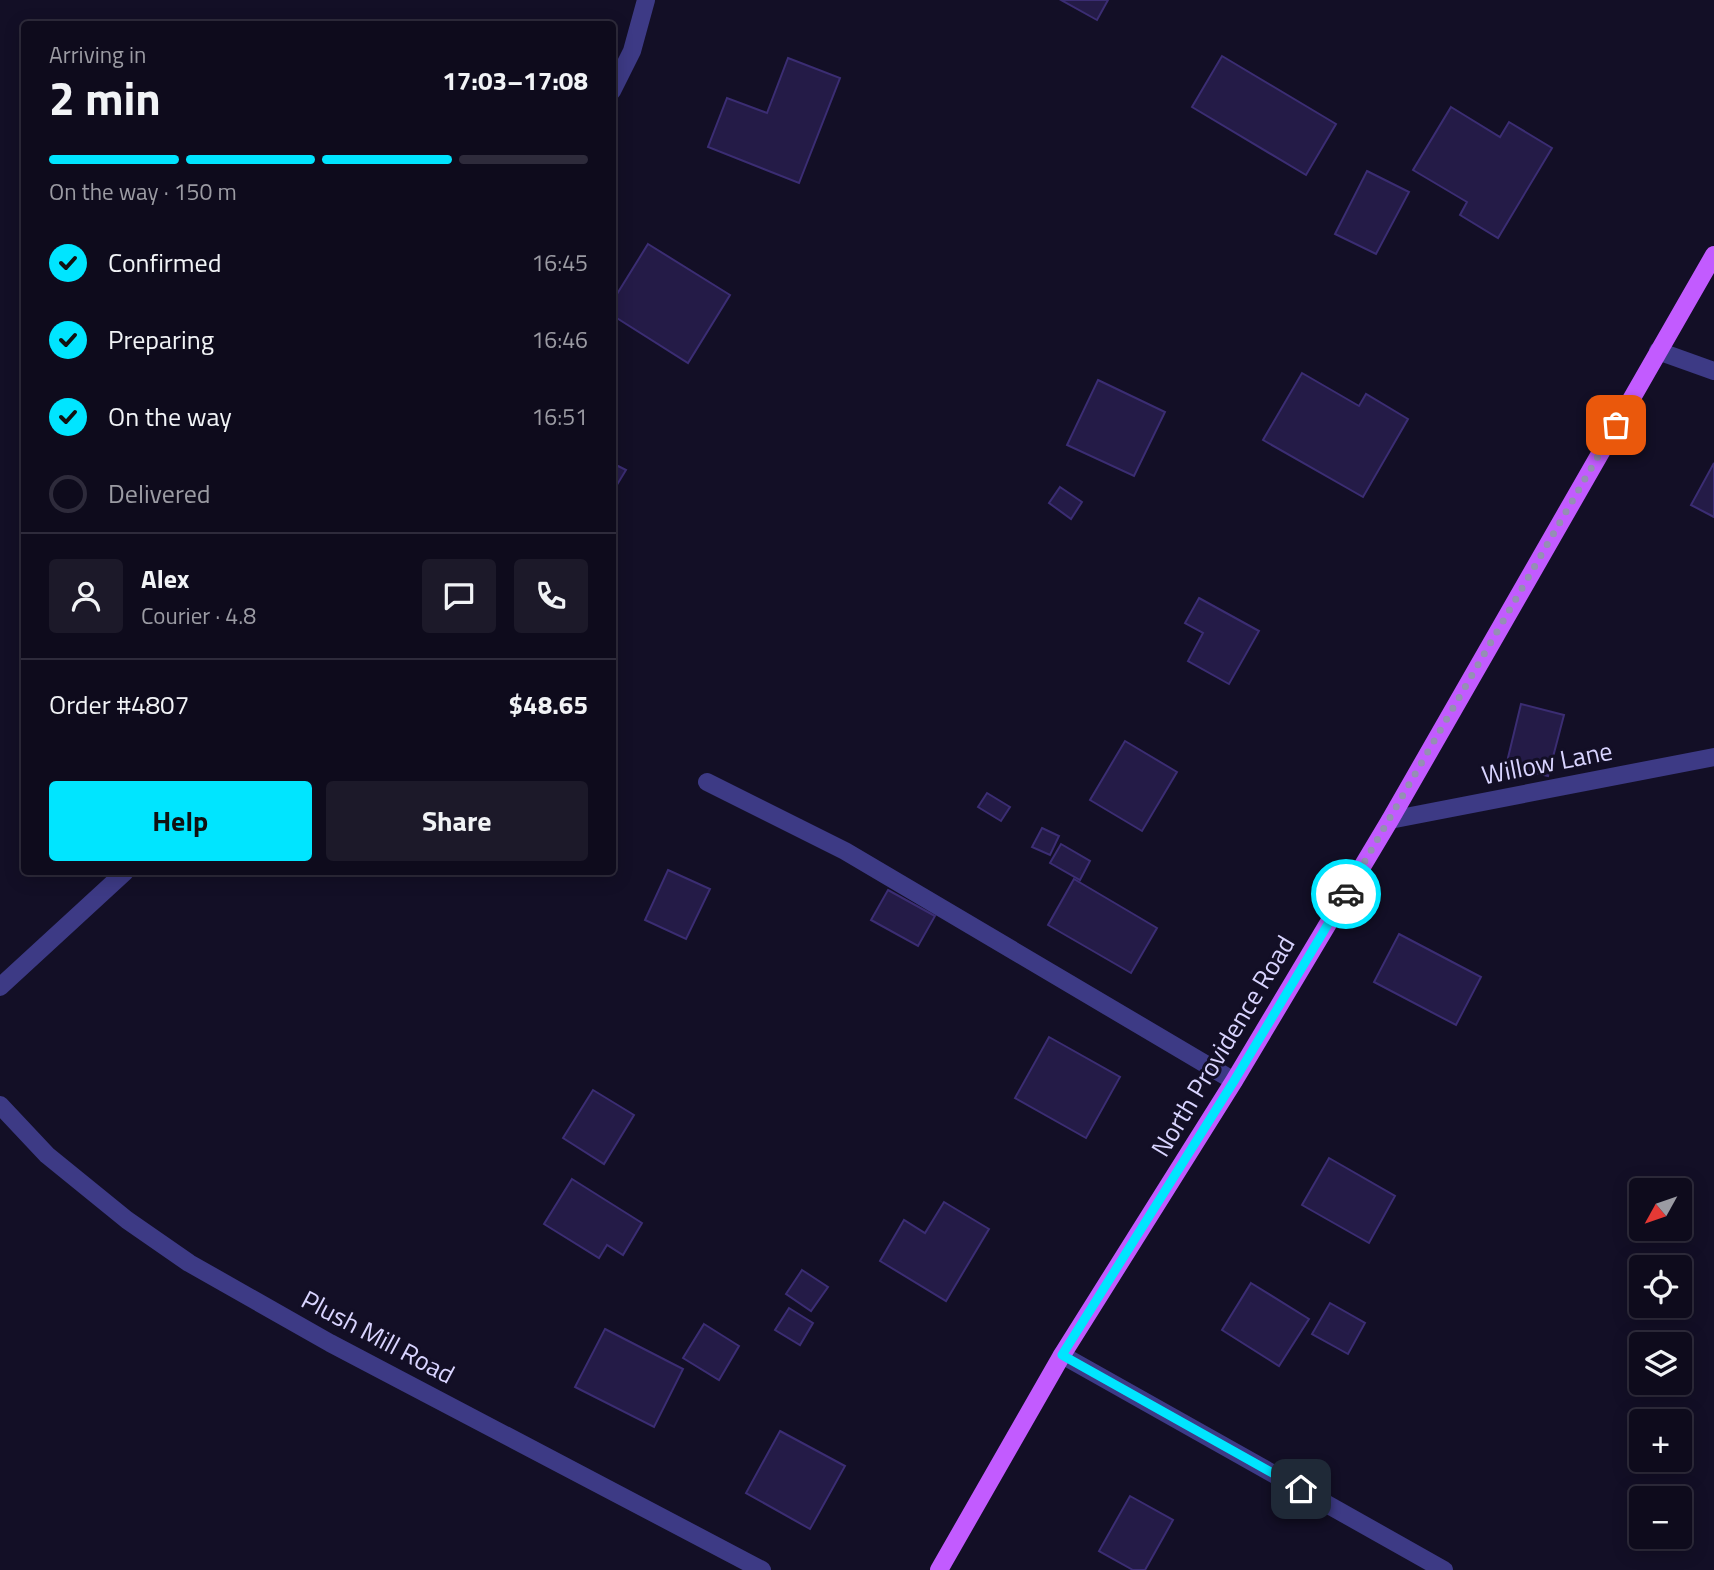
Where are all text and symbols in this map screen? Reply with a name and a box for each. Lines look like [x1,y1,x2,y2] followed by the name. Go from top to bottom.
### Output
[49,37,146,72] text: Arriving in
[442,61,588,100] text: 17:03–17:08
[49,63,161,133] text: 2 min
[49,174,237,209] text: On the way · 150 m
[108,243,222,282] text: Confirmed
[49,244,87,282] icon: check
[531,245,588,280] text: 16:45
[108,320,214,359] text: Preparing
[49,321,87,359] icon: check
[531,322,588,357] text: 16:46
[1586,395,1646,455] pin
[108,397,232,436] text: On the way
[49,398,87,436] icon: check
[531,399,588,434] text: 16:51
[1597,406,1635,444] icon: bag
[108,474,211,513] text: Delivered
[49,559,123,633] button: person
[141,559,189,598] text: Alex
[422,559,496,633] button: chat
[514,559,588,633] button: phone
[141,598,256,633] text: Courier · 4.8
[49,685,189,724] text: Order #4807
[509,685,588,724] text: $48.65
[1478,731,1616,794] street label: Willow Lane
[49,781,312,861] button: Help
[326,781,588,861] button: Share
[1311,859,1381,929] courier
[1327,875,1365,913] icon: car
[1141,928,1304,1164] street label: North Providence Road
[1629,1178,1692,1241] north arrow
[1629,1178,1692,1549] map controls
[1629,1255,1692,1318] button: locate
[295,1280,462,1393] street label: Plush Mill Road
[1629,1332,1692,1395] button: layers
[1629,1409,1692,1472] button: +
[1271,1459,1331,1519] pin
[1282,1470,1320,1508] icon: home
[1629,1486,1692,1549] button: −

